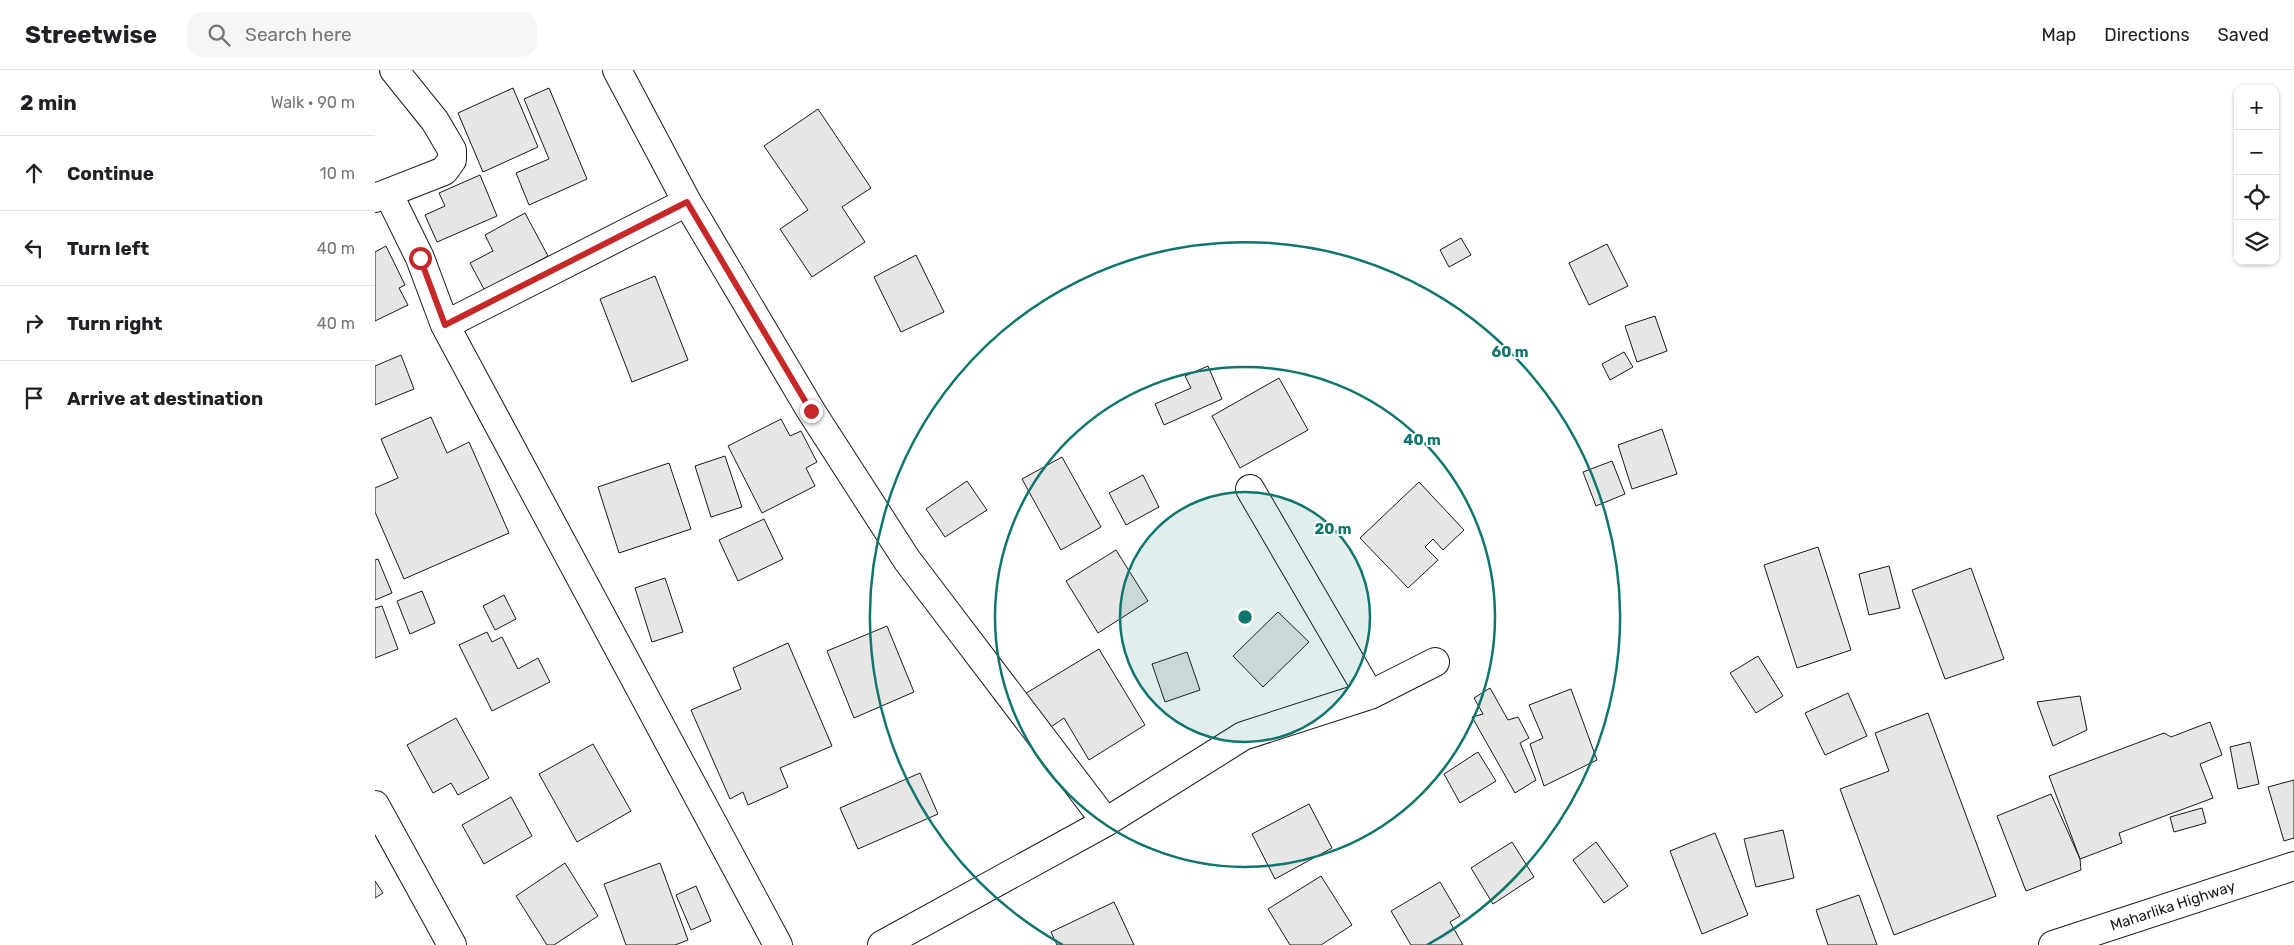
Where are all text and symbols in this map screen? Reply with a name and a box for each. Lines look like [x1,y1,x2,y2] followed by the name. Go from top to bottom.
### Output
[187,12,537,57] search box
[25,21,157,49] text: Streetwise
[205,21,233,49] icon: search
[245,23,352,46] text: Search here
[2041,24,2076,46] text: Map
[2104,24,2190,46] text: Directions
[2218,24,2269,46] text: Saved
[2234,85,2279,265] map controls
[2234,85,2279,130] button: +
[20,90,77,115] text: 2 min
[271,93,355,112] text: Walk · 90 m
[2234,130,2279,175] button: −
[20,159,48,187] icon: ahead
[67,162,154,185] text: Continue
[320,164,355,183] text: 10 m
[2234,175,2279,220] button: locate
[2234,220,2279,265] button: layers
[20,234,48,262] icon: left
[67,237,149,260] text: Turn left
[317,239,355,258] text: 40 m
[409,247,432,270] route start
[20,309,48,337] icon: right
[67,312,162,335] text: Turn right
[317,314,355,333] text: 40 m
[1492,343,1528,361] text: 60 m
[20,384,48,412] icon: arrive
[67,387,263,410] text: Arrive at destination
[800,400,823,423] route end
[1403,431,1441,449] text: 40 m
[1315,520,1351,538] text: 20 m
[1236,608,1254,626] centre of rings
[2108,877,2238,935] street label: Maharlika Highway

